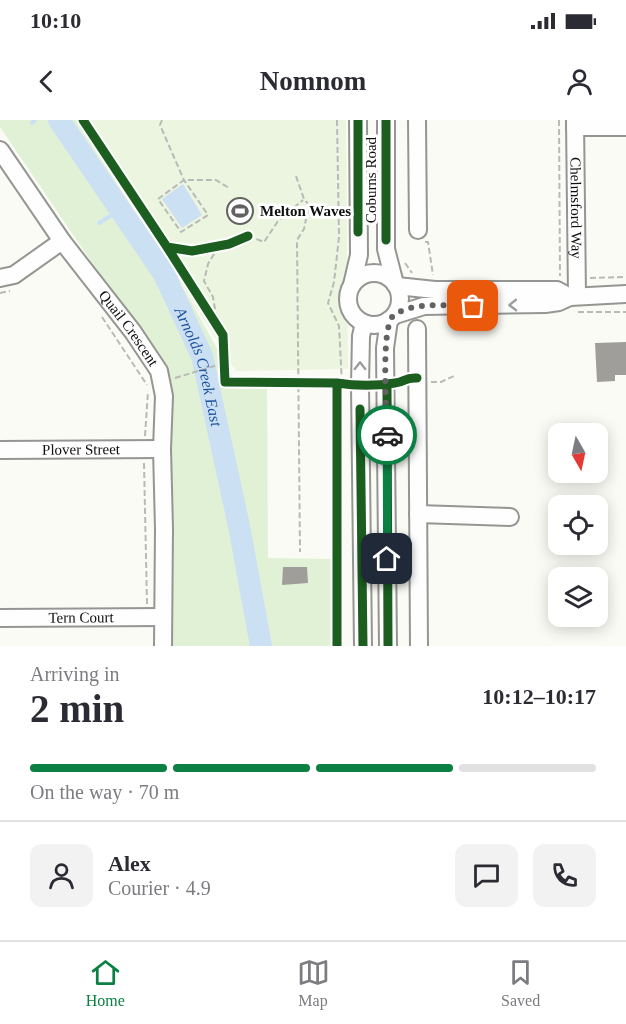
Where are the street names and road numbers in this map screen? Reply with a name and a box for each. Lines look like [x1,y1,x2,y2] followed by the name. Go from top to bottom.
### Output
[363,136,379,223] street label: Coburns Road
[567,157,585,259] street label: Chelmsford Way
[96,287,162,370] street label: Quail Crescent
[42,441,121,458] street label: Plover Street
[48,609,114,626] street label: Tern Court

